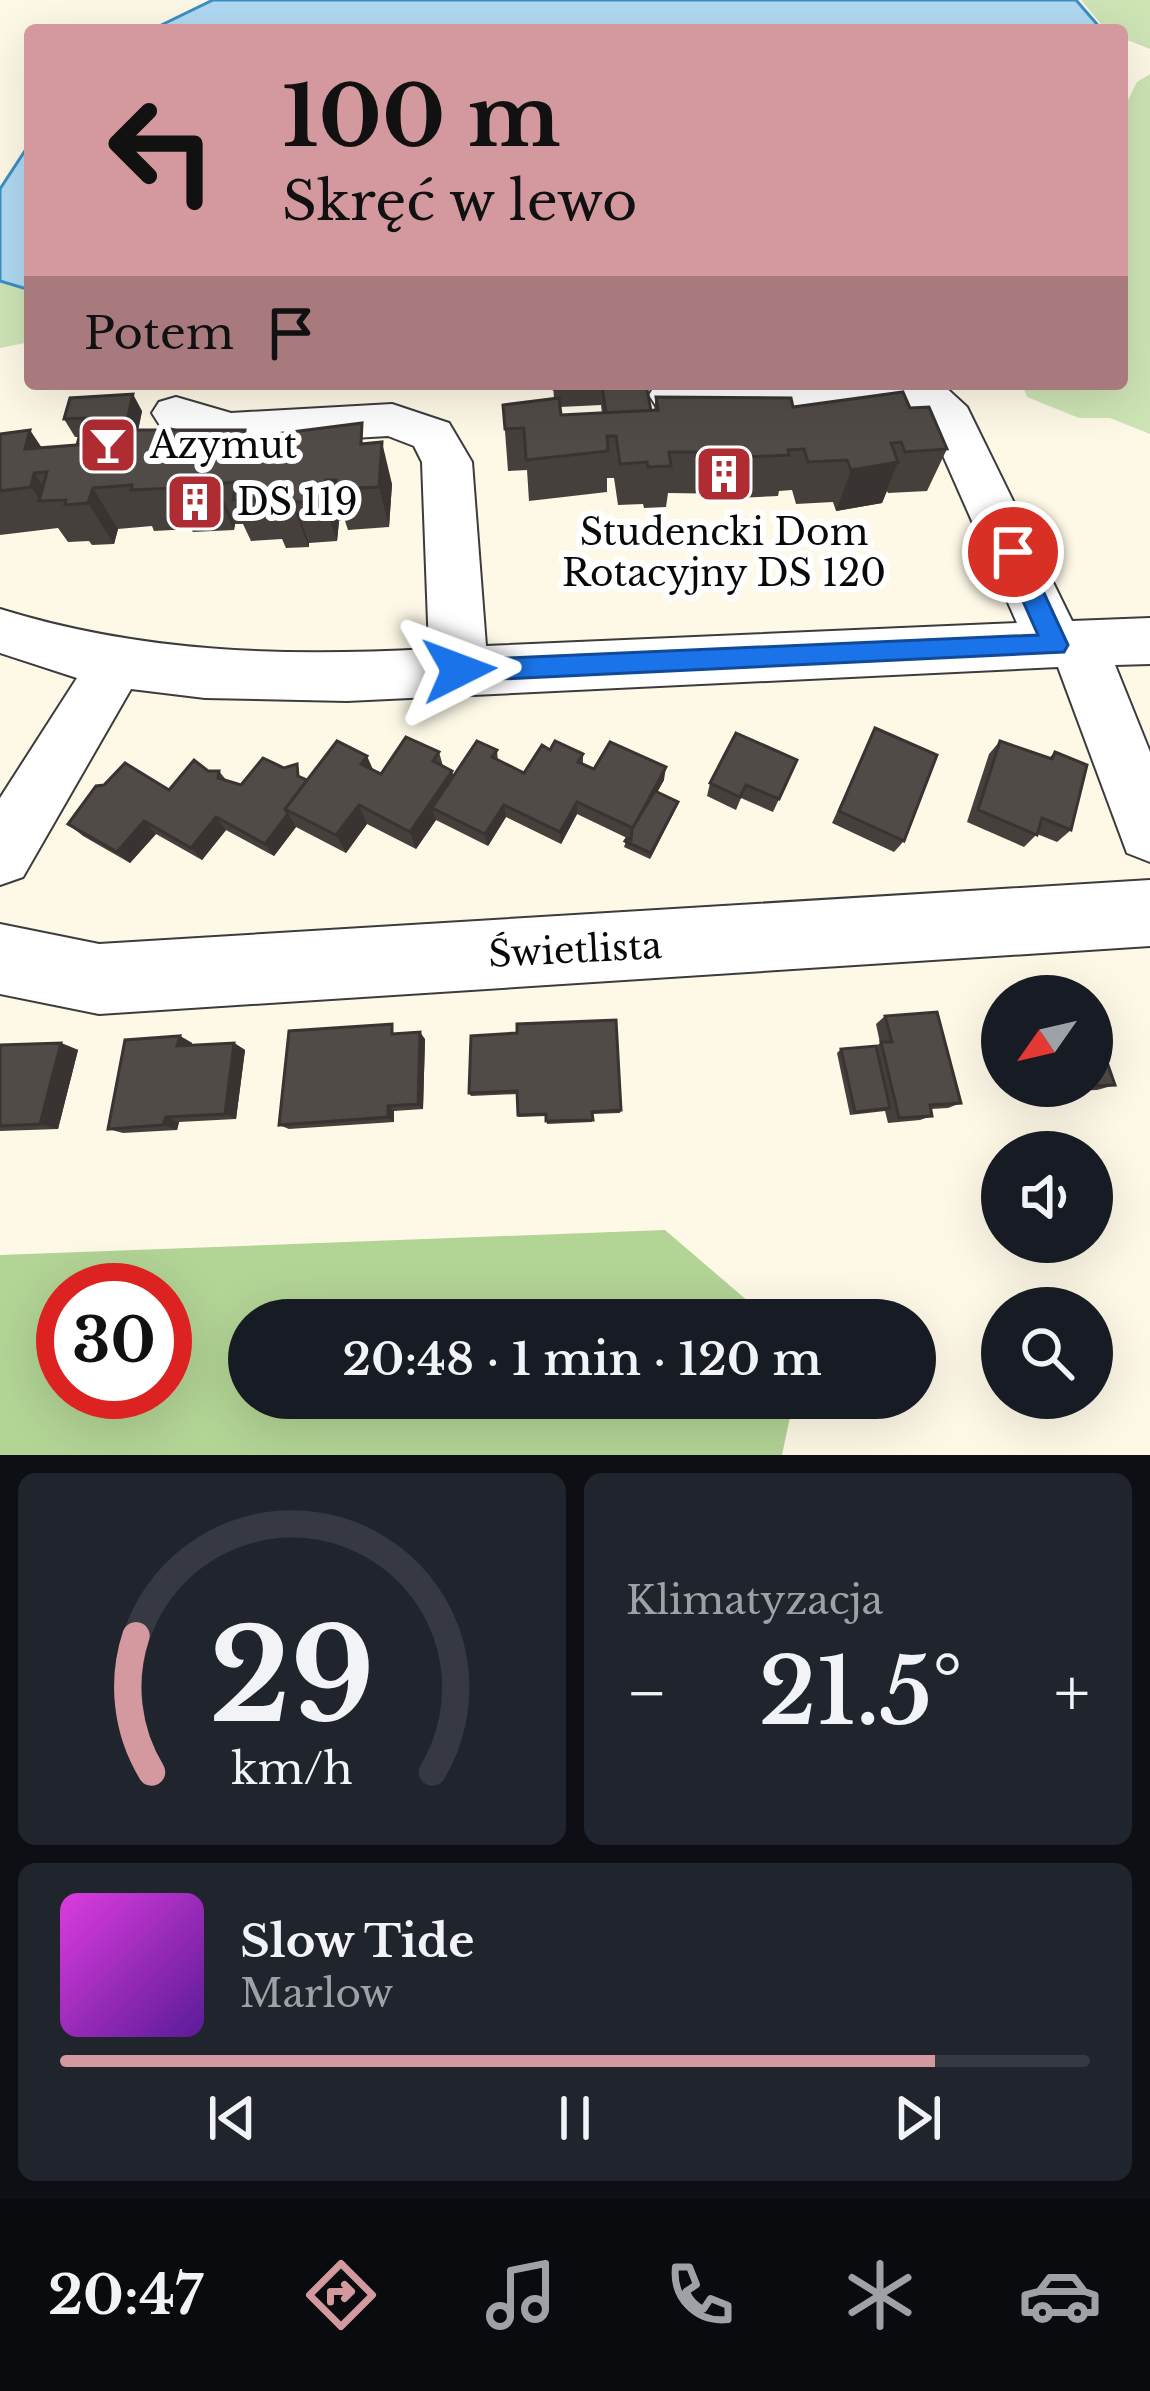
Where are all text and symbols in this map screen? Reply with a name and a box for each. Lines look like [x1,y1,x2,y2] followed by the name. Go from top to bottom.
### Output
[282,65,561,169] text: 100 m
[84,72,240,228] icon: left
[282,168,637,235] text: Skręć w lewo
[258,300,324,366] icon: arrive
[84,305,234,361] text: Potem
[77,414,139,476] bar icon: Azymut
[149,423,298,468] place label: Azymut
[693,443,755,505] building icon: Studencki Dom Rotacyjny DS 120
[164,471,226,533] building icon: DS 119
[237,480,358,525] place label: DS 119
[962,501,1064,603] pin
[562,510,886,596] place label: Studencki Dom Rotacyjny DS 120
[980,519,1046,585] icon: arrive
[396,607,522,733] position arrow
[487,922,663,977] street label: Świetlista
[981,975,1113,1107] north arrow
[981,975,1113,1419] map controls
[981,1131,1113,1263] button: sound
[36,1263,192,1419] speed limit sign: 30
[981,1287,1113,1419] button: search
[342,1331,822,1387] text: 20:48 · 1 min · 120 m
[626,1576,883,1625] text: Klimatyzacja
[209,1600,375,1755] text: 29
[759,1637,963,1748] text: 21.5°
[626,1652,668,1734] text: −
[1054,1652,1090,1734] text: +
[231,1742,353,1796] text: km/h
[240,1913,475,1969] text: Slow Tide
[240,1969,393,2018] text: Marlow
[199,2085,265,2151] icon: previous
[542,2085,608,2151] icon: pause
[885,2085,951,2151] icon: next
[299,2253,383,2337] icon: directions
[479,2253,563,2337] icon: music
[658,2253,742,2337] icon: phone
[838,2253,922,2337] icon: climate
[1018,2253,1102,2337] icon: car
[48,2262,203,2329] text: 20:47

